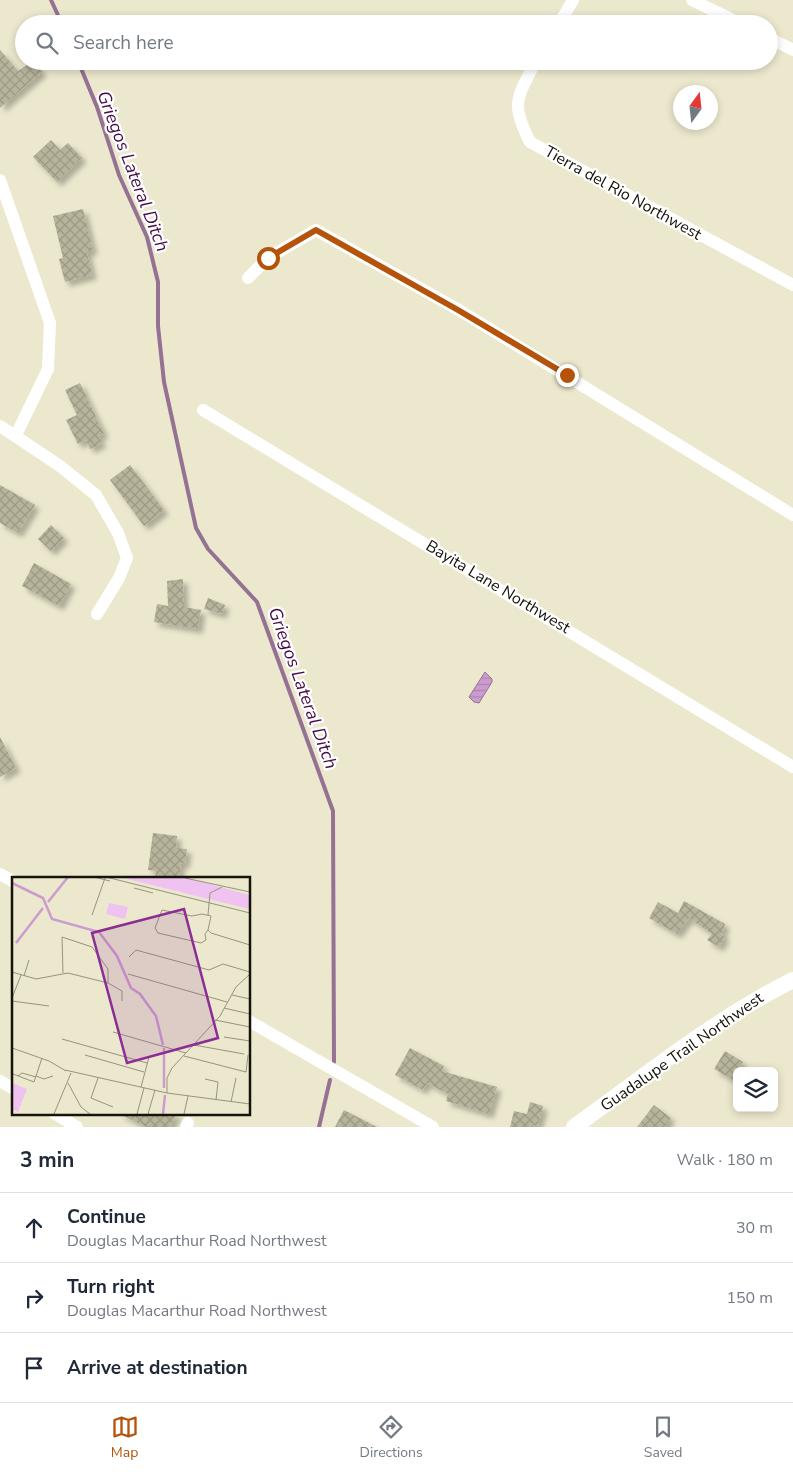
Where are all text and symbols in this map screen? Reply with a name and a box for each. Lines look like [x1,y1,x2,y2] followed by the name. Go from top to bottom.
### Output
[15,15,778,70] search box
[33,29,61,57] icon: search
[73,30,174,56] text: Search here
[673,85,718,130] north arrow
[91,87,175,255] water label: Griegos Lateral Ditch
[540,141,706,246] street label: Tierra del Rio Northwest
[257,247,280,270] route start
[556,364,579,387] route end
[422,535,575,639] street label: Bayita Lane Northwest
[263,604,343,772] water label: Griegos Lateral Ditch
[12,877,250,1114] inset map
[596,987,768,1117] street label: Guadalupe Trail Northwest
[733,1067,778,1112] map controls
[733,1067,778,1112] button: layers
[20,1146,74,1174] text: 3 min
[677,1149,773,1171] text: Walk · 180 m
[67,1204,146,1230] text: Continue
[20,1214,48,1242] icon: ahead
[736,1217,773,1239] text: 30 m
[67,1230,327,1252] text: Douglas Macarthur Road Northwest
[67,1274,154,1300] text: Turn right
[20,1284,48,1312] icon: right
[726,1287,773,1309] text: 150 m
[67,1300,327,1322] text: Douglas Macarthur Road Northwest
[20,1354,48,1382] icon: arrive
[67,1355,248,1381] text: Arrive at destination
[111,1413,139,1462] tab: Map
[360,1413,423,1462] tab: Directions
[644,1413,682,1462] tab: Saved

